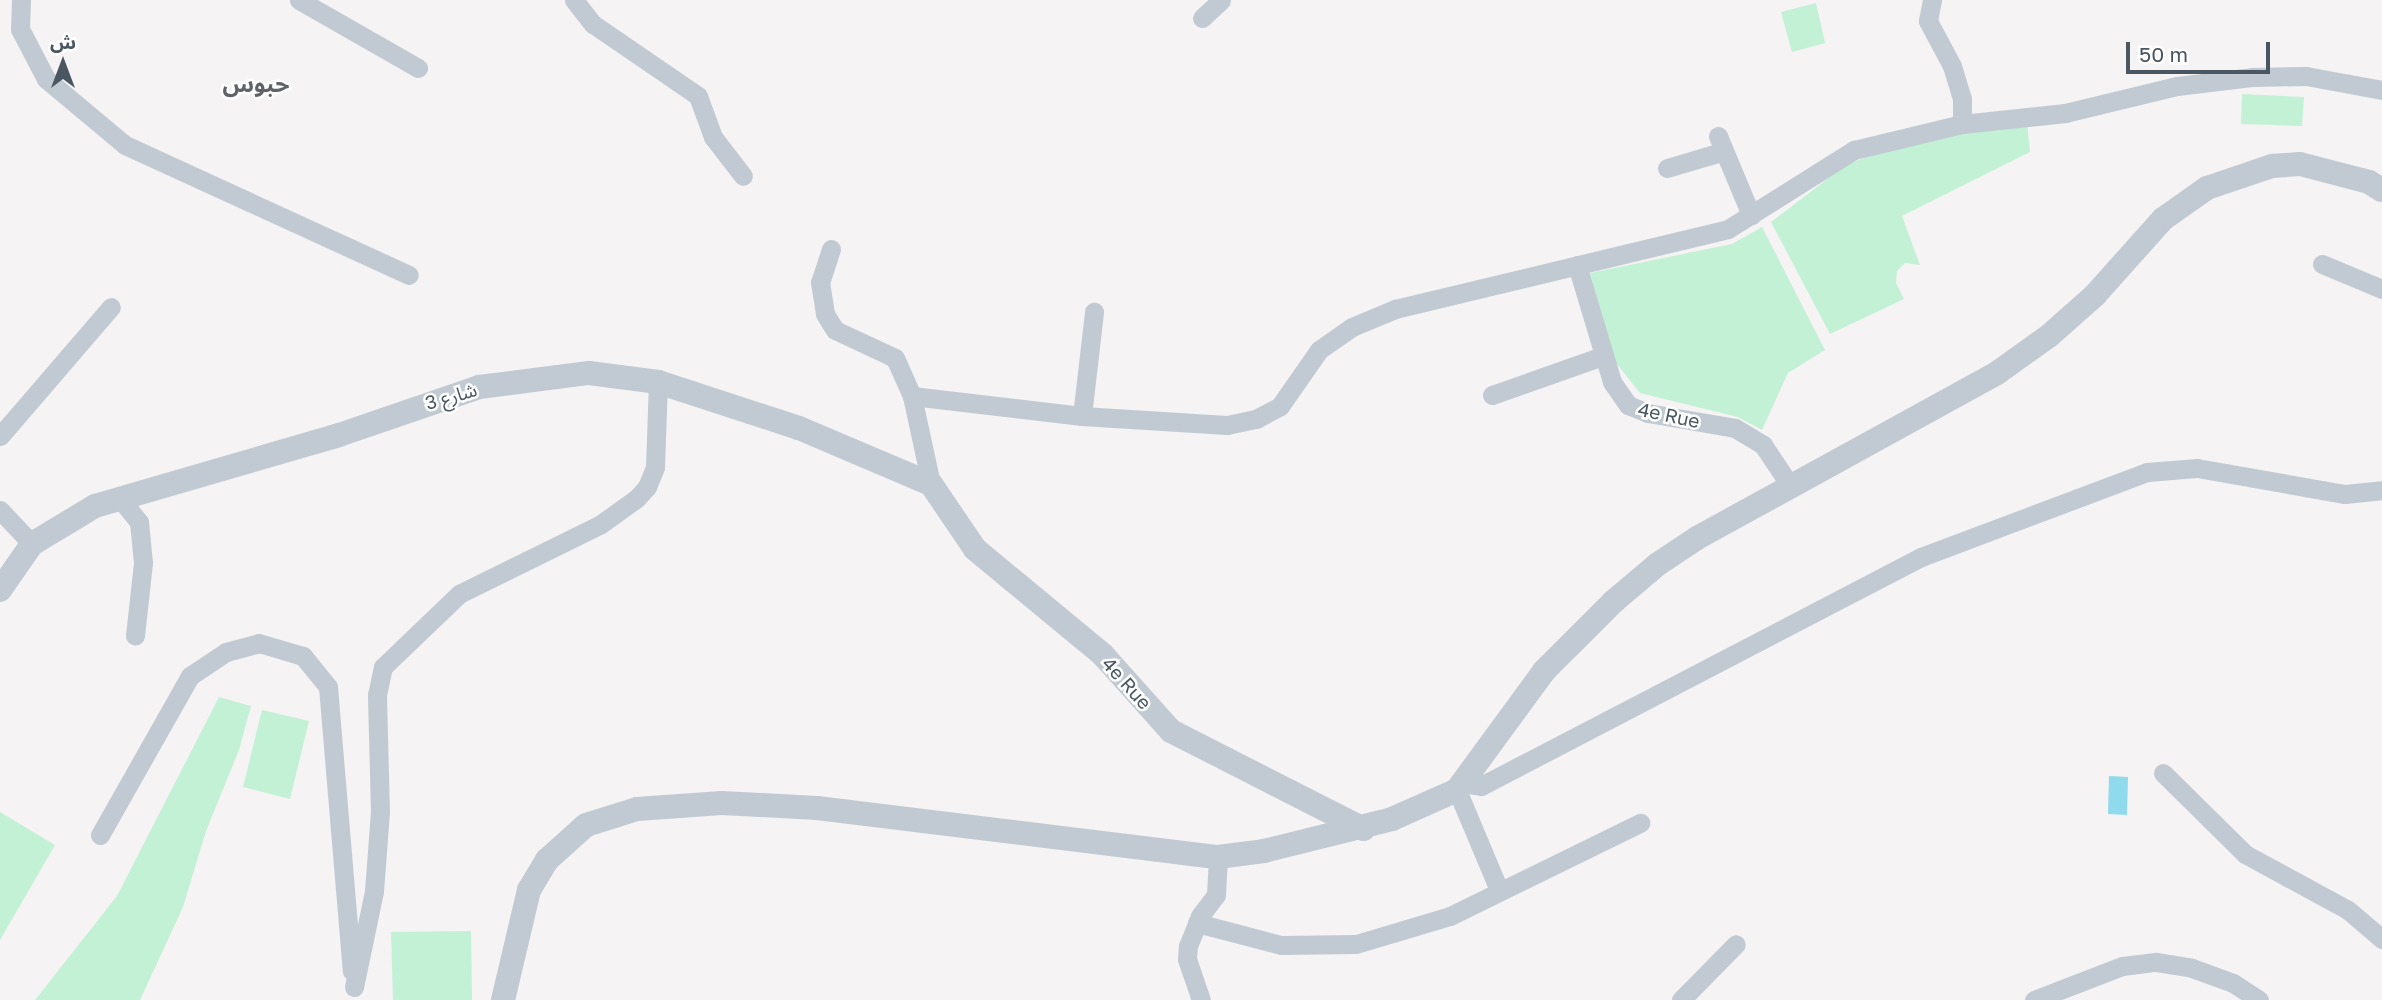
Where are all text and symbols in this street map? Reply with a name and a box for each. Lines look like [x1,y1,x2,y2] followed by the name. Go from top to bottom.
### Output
[28,28,98,98] north arrow
[2130,28,2274,72] scale bar
[50,30,76,53] text: ش
[2139,41,2188,67] text: 50 m
[223,69,289,97] district label: حبوس
[422,378,480,414] street label: شارع 3
[1636,397,1702,433] street label: 4e Rue
[1098,652,1156,714] street label: 4e Rue

